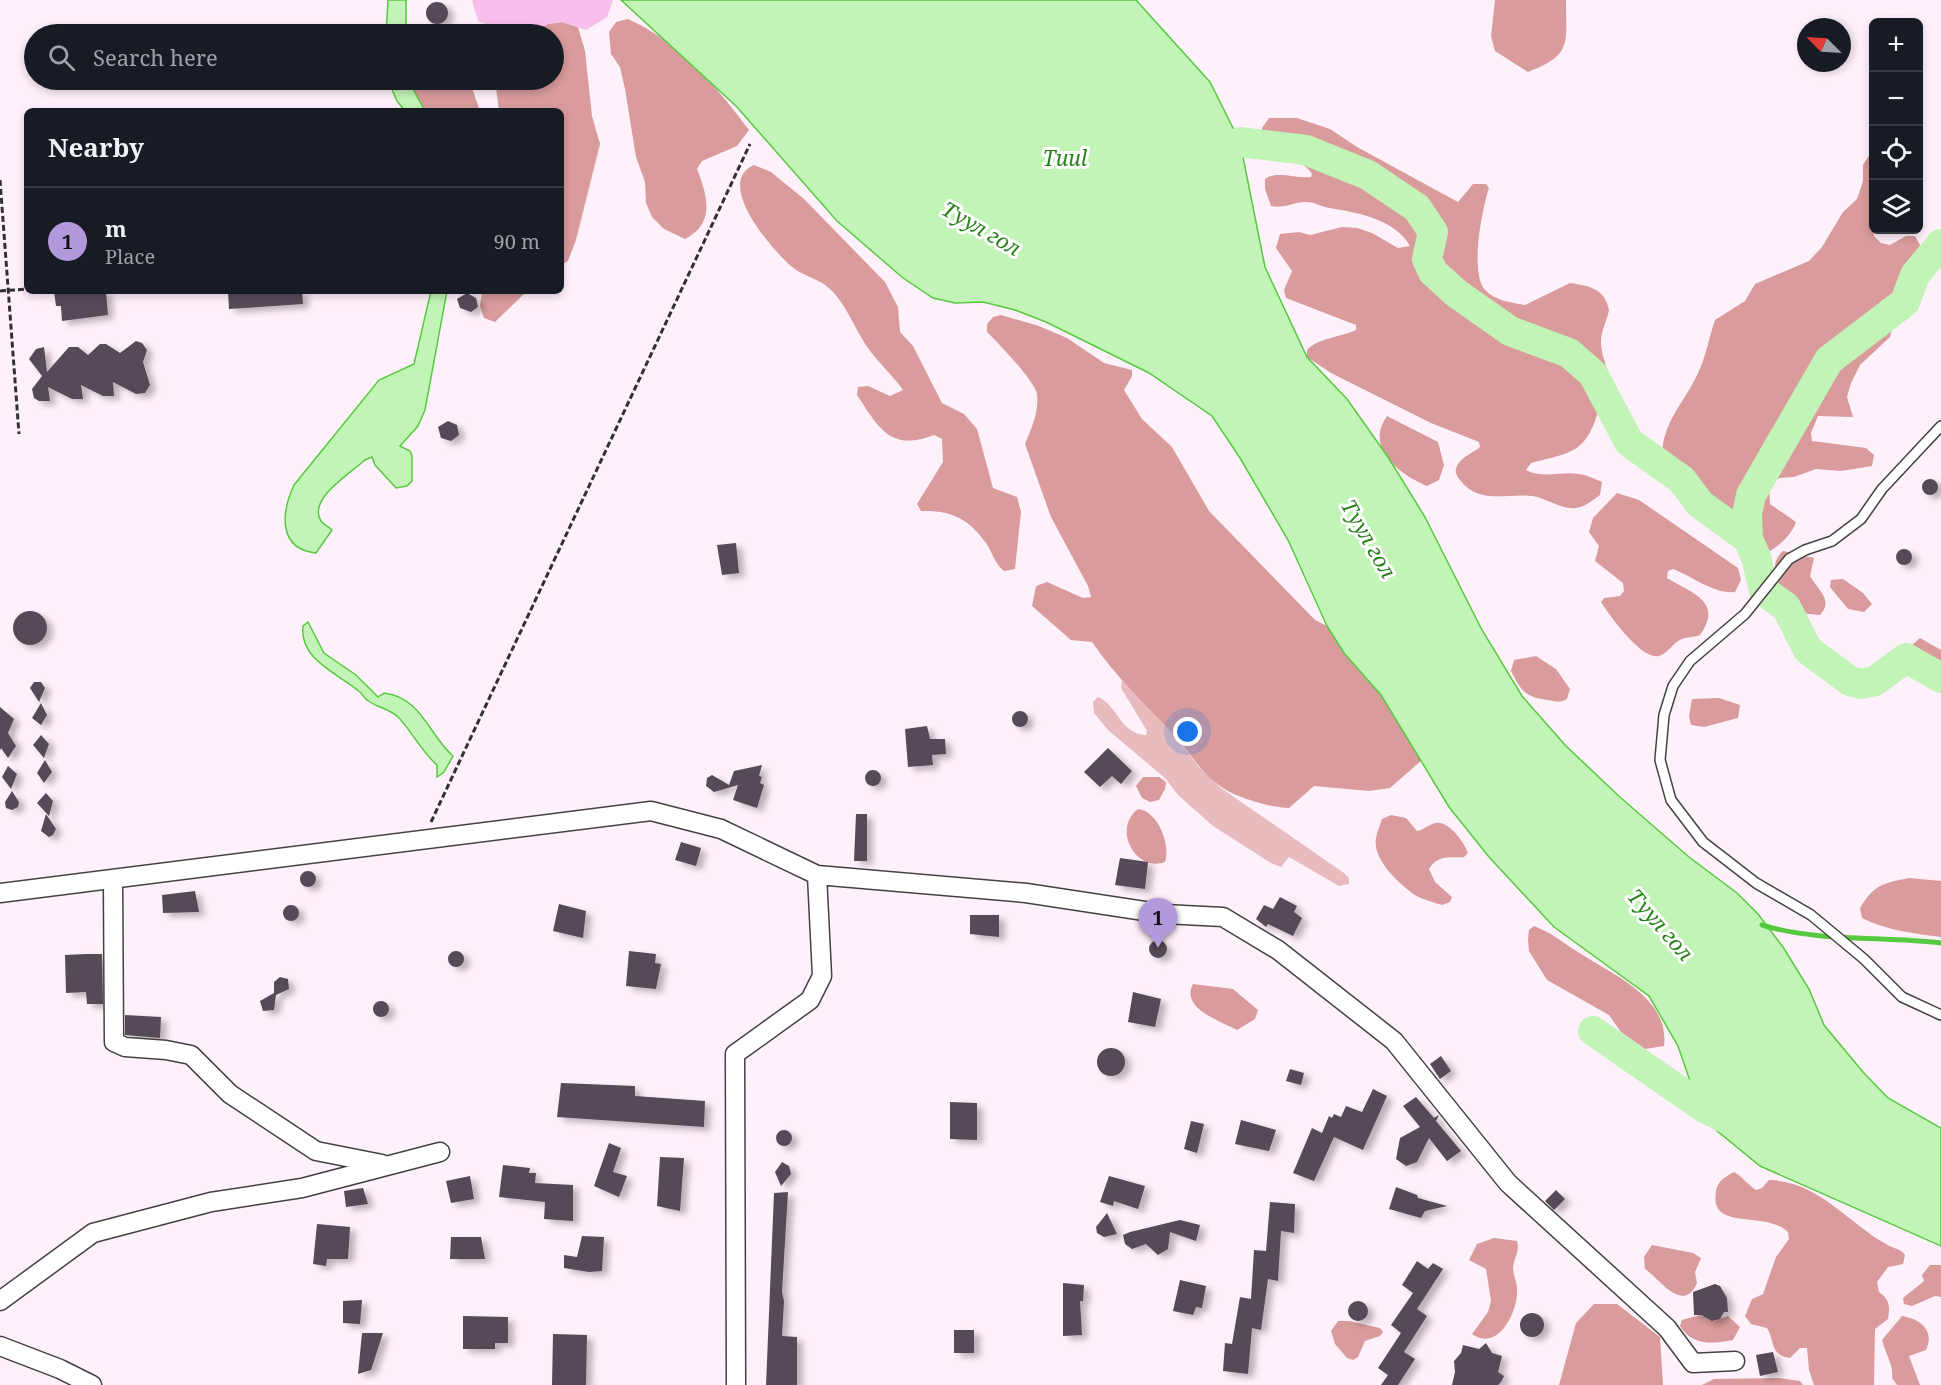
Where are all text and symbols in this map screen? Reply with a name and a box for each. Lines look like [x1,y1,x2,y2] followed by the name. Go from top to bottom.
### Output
[1797,18,1851,72] north arrow
[1869,18,1923,234] map controls
[1869,18,1923,72] button: +
[24,24,564,90] search box
[45,41,78,74] icon: search
[93,42,218,72] text: Search here
[1869,72,1923,126] button: −
[1869,126,1923,180] button: locate
[48,129,144,165] text: Nearby
[1043,144,1088,172] water label: Tuul
[1869,180,1923,234] button: layers
[937,194,1026,262] water label: Туул гол
[105,213,127,243] text: m
[62,228,73,255] text: 1
[494,228,540,255] text: 90 m
[105,243,155,270] text: Place
[1335,494,1403,583] water label: Туул гол
[1173,717,1202,746] your location
[1622,882,1700,966] water label: Туул гол
[1138,898,1178,948] pin: 1

